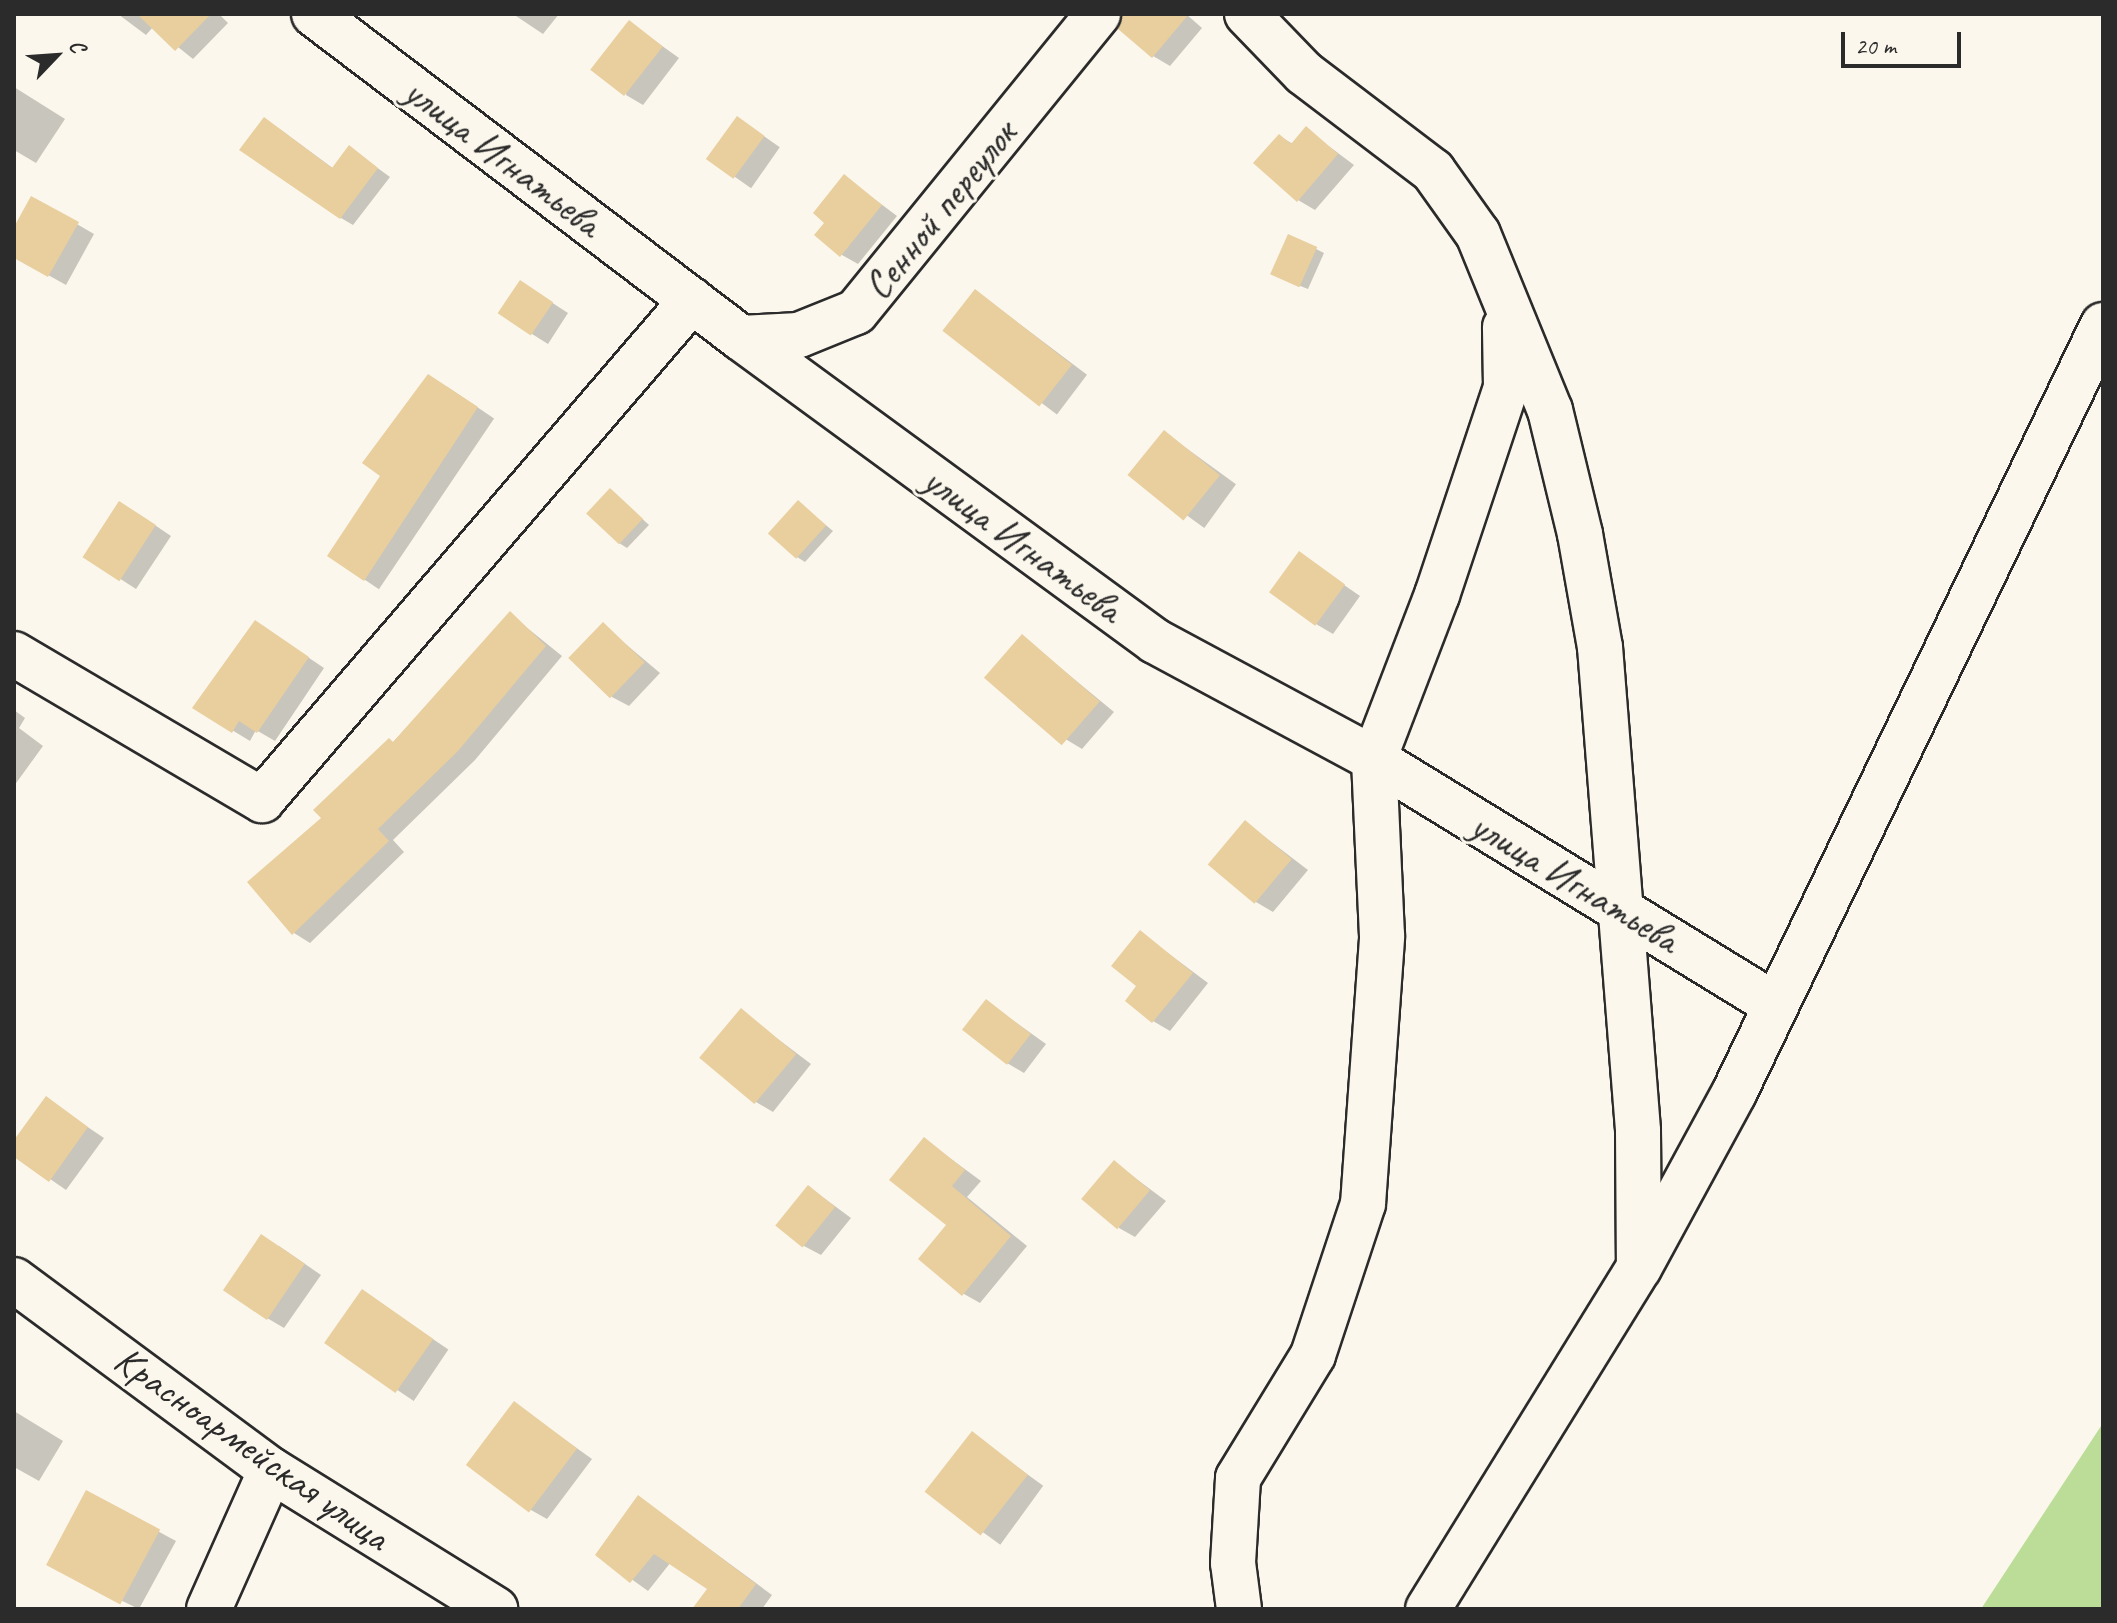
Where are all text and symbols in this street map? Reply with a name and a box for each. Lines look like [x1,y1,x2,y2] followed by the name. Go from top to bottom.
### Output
[16,16,96,96] north arrow
[1845,16,1965,66] scale bar
[1855,31,1896,61] text: 20 m
[63,35,93,57] text: С
[396,68,610,246] street label: улица Игнатьева
[853,111,1027,309] street label: Сенной переулок
[915,456,1131,632] street label: улица Игнатьева
[1463,801,1687,963] street label: улица Игнатьева
[104,1334,400,1562] street label: Красноармейская улица

